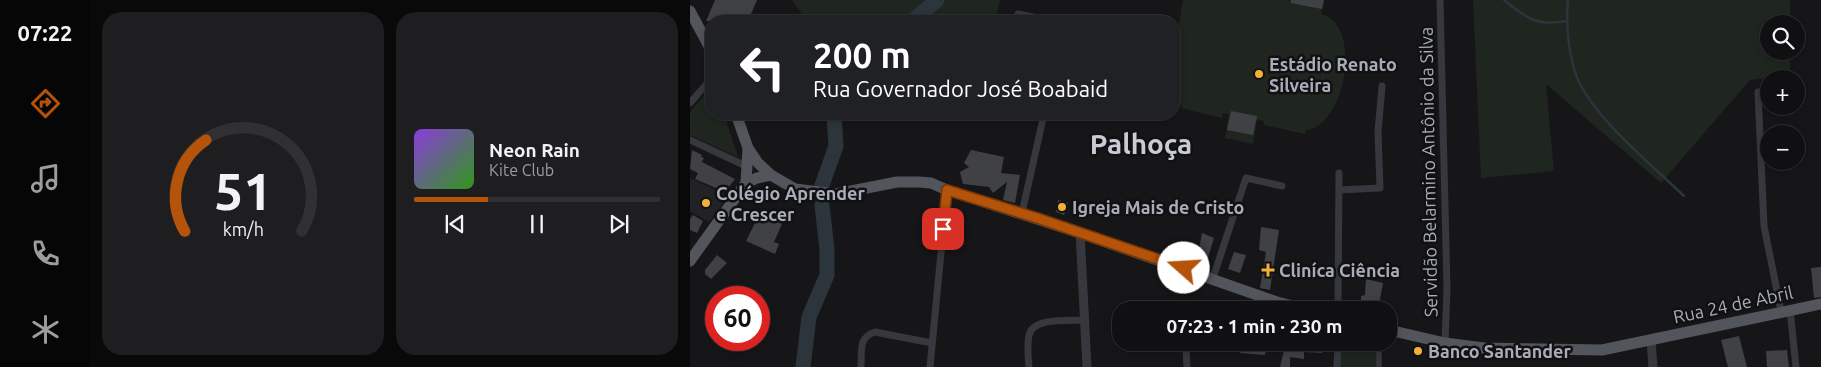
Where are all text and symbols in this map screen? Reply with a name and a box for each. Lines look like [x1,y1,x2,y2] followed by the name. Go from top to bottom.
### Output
[1760,15,1805,170] map controls
[1760,15,1805,60] button: search
[17,20,73,45] text: 07:22
[1415,27,1441,317] street label: Servidão Belarmino Antônio da Silva
[730,35,795,100] icon: left
[813,35,911,75] text: 200 m
[1269,54,1397,95] place label: Estádio Renato Silveira
[1253,68,1265,80] marker: Estádio Renato Silveira
[1760,70,1805,115] button: +
[813,76,1108,101] text: Rua Governador José Boabaid
[28,86,63,121] icon: directions
[1760,125,1805,170] button: −
[1090,128,1192,160] district label: Palhoça
[489,139,580,161] text: Neon Rain
[28,161,63,196] icon: music
[489,161,554,179] text: Kite Club
[214,162,272,220] text: 51
[716,183,865,224] place label: Colégio Aprender e Crescer
[700,197,712,209] marker: Colégio Aprender e Crescer
[1072,197,1244,217] place label: Igreja Mais de Cristo
[1056,201,1068,213] marker: Igreja Mais de Cristo
[922,208,964,250] pin
[441,210,469,238] icon: previous
[523,210,551,238] icon: pause
[605,210,633,238] icon: next
[929,215,957,243] icon: arrive
[222,219,264,239] text: km/h
[28,236,63,271] icon: phone
[1157,241,1209,293] position arrow
[1279,260,1400,280] place label: Cliníca Ciência
[1261,263,1275,277] marker: Cliníca Ciência
[1671,281,1795,326] street label: Rua 24 de Abril
[705,286,770,351] speed limit sign: 60
[28,312,63,347] icon: climate
[1167,315,1342,337] text: 07:23 · 1 min · 230 m
[1428,341,1571,361] place label: Banco Santander
[1412,345,1424,357] marker: Banco Santander

